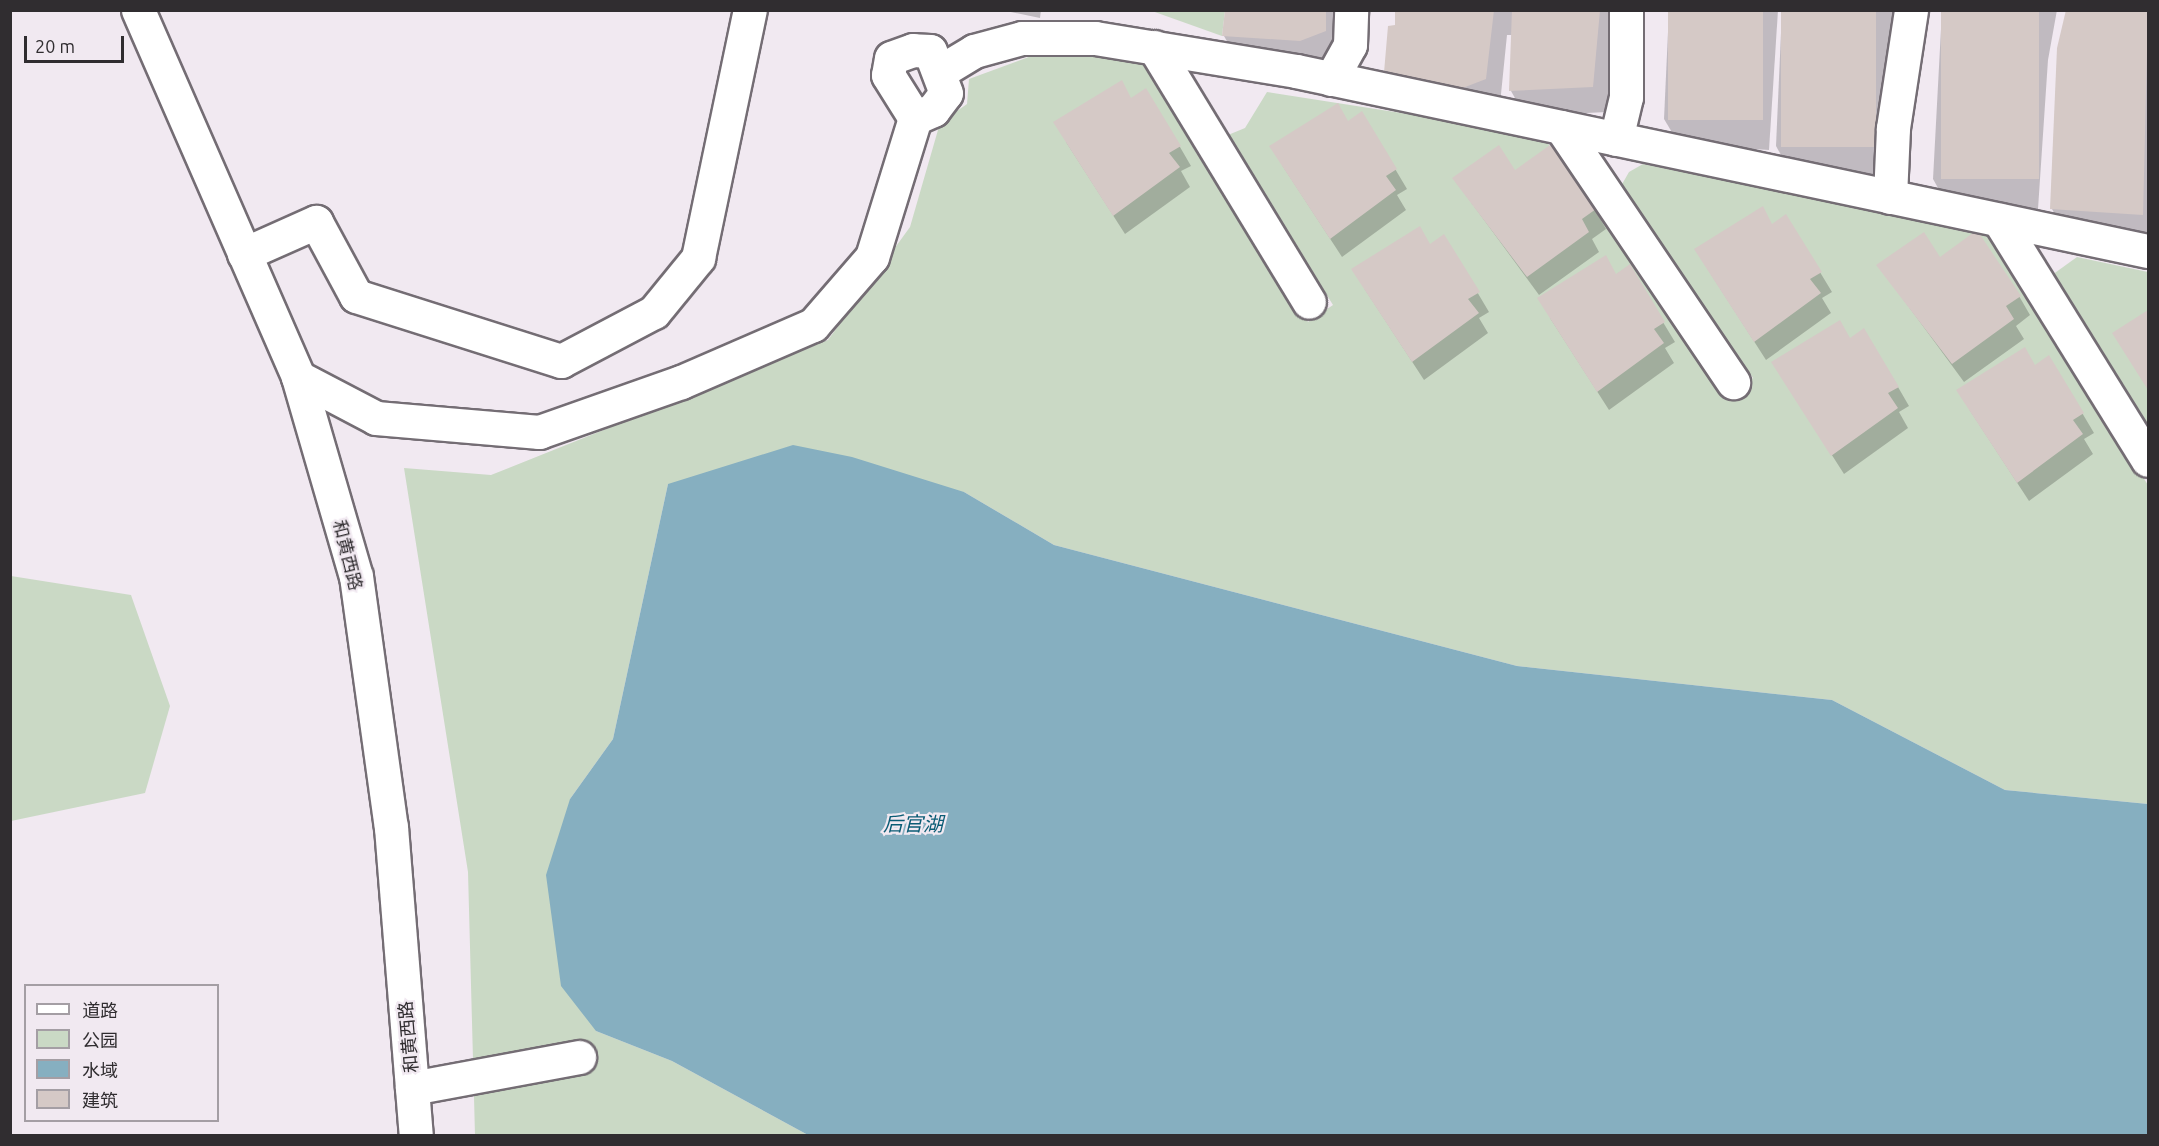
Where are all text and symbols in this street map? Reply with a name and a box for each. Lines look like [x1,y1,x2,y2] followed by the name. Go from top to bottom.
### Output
[27,24,128,62] scale bar
[35,36,75,56] text: 20 m
[329,517,367,593] street label: 和黄西路
[883,811,943,835] water label: 后官湖
[24,984,219,1122] legend
[82,1000,118,1020] text: 道路
[394,1000,422,1074] street label: 和黄西路
[82,1030,118,1050] text: 公园
[82,1060,118,1080] text: 水域
[82,1090,118,1110] text: 建筑

